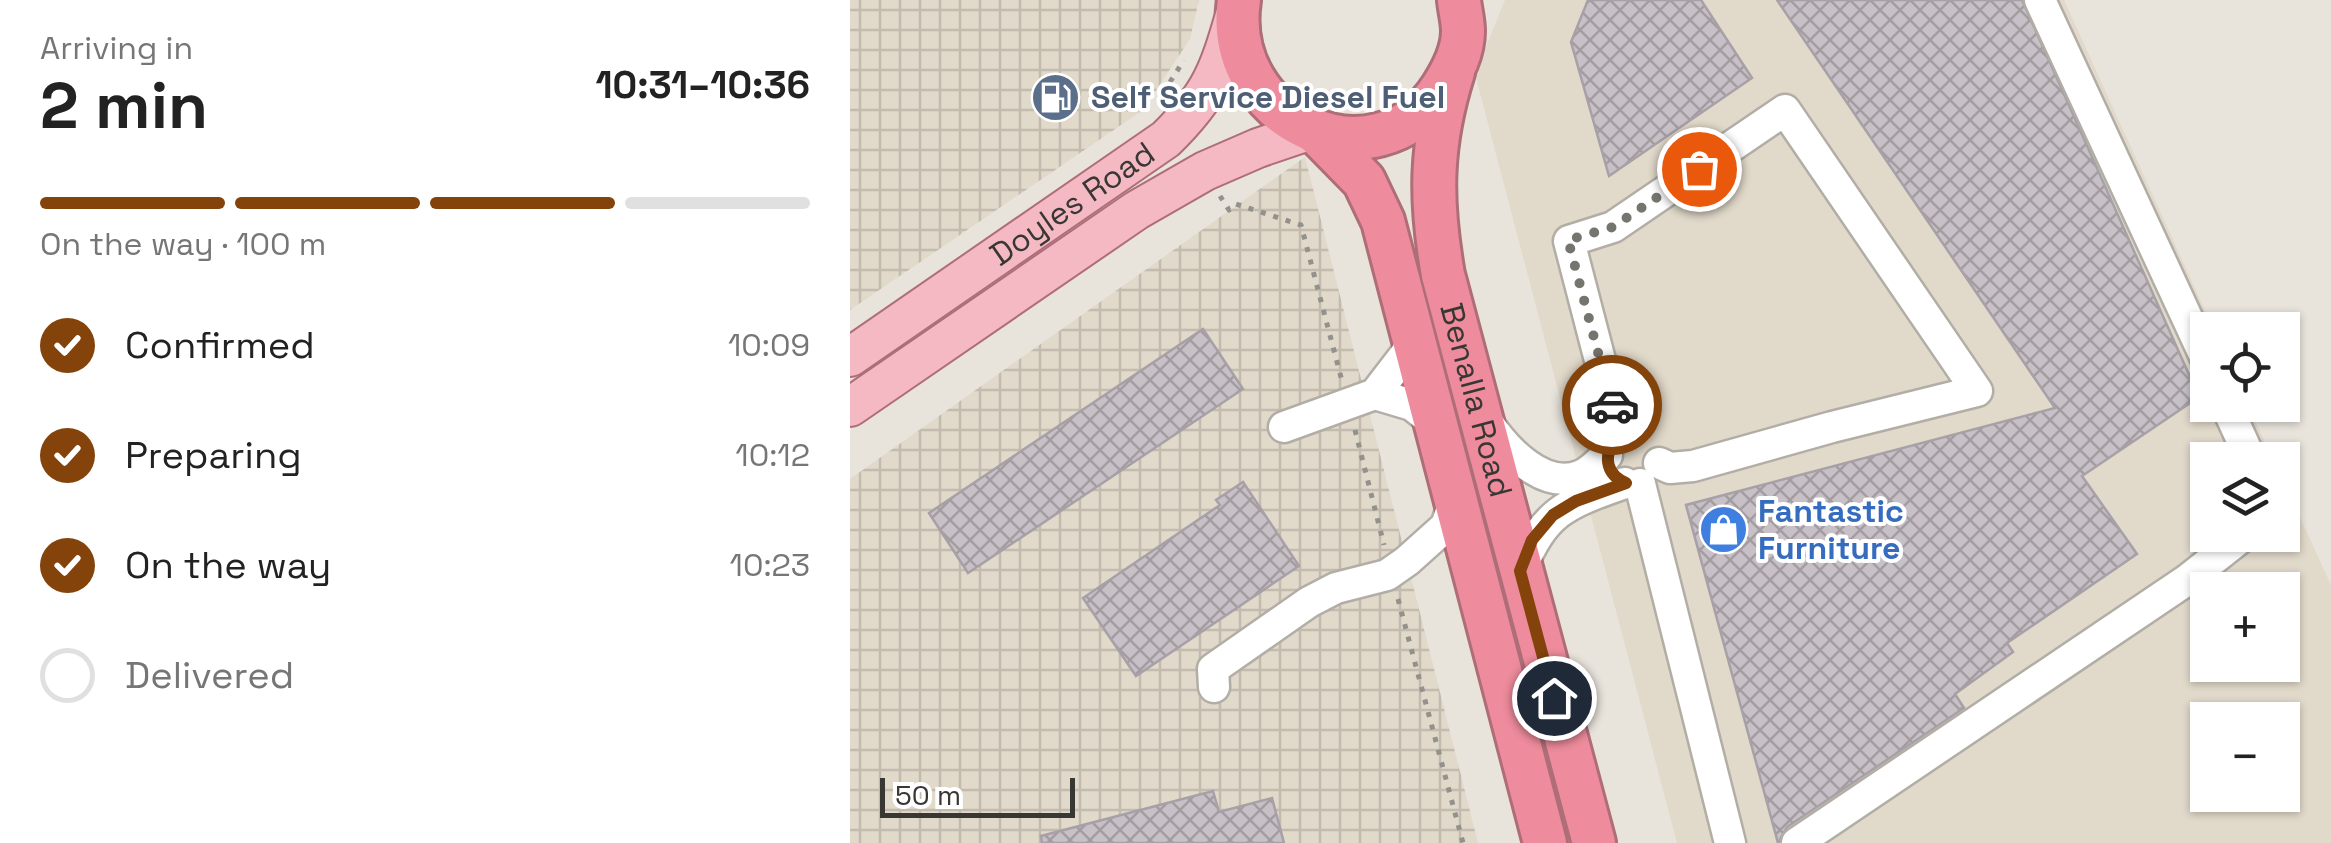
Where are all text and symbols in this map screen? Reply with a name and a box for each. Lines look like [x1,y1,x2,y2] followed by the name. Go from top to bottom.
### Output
[40,28,193,68] text: Arriving in
[595,61,810,109] text: 10:31–10:36
[40,64,208,147] text: 2 min
[1030,71,1082,123] fuel station icon: Self Service Diesel Fuel
[1091,77,1445,117] place label: Self Service Diesel Fuel
[1657,127,1742,212] pin
[982,133,1162,274] street label: Doyles Road
[1672,142,1727,197] icon: bag
[40,224,326,264] text: On the way · 100 m
[1431,299,1521,501] street label: Benalla Road
[2190,312,2300,812] map controls
[2190,312,2300,422] button: locate
[40,318,95,373] icon: check
[125,321,315,369] text: Confirmed
[728,325,810,365] text: 10:09
[1562,355,1662,455] courier
[1585,378,1640,433] icon: car
[40,428,95,483] icon: check
[125,431,302,479] text: Preparing
[735,435,810,475] text: 10:12
[2190,442,2300,552] button: layers
[1758,491,1904,568] place label: Fantastic Furniture
[1697,503,1749,555] shop icon: Fantastic Furniture
[40,538,95,593] icon: check
[125,541,331,589] text: On the way
[730,545,810,585] text: 10:23
[2190,572,2300,682] button: +
[125,651,294,699] text: Delivered
[1512,656,1597,741] pin
[1527,671,1582,726] icon: home
[2190,702,2300,812] button: −
[880,773,1075,818] scale bar
[895,777,961,813] text: 50 m

